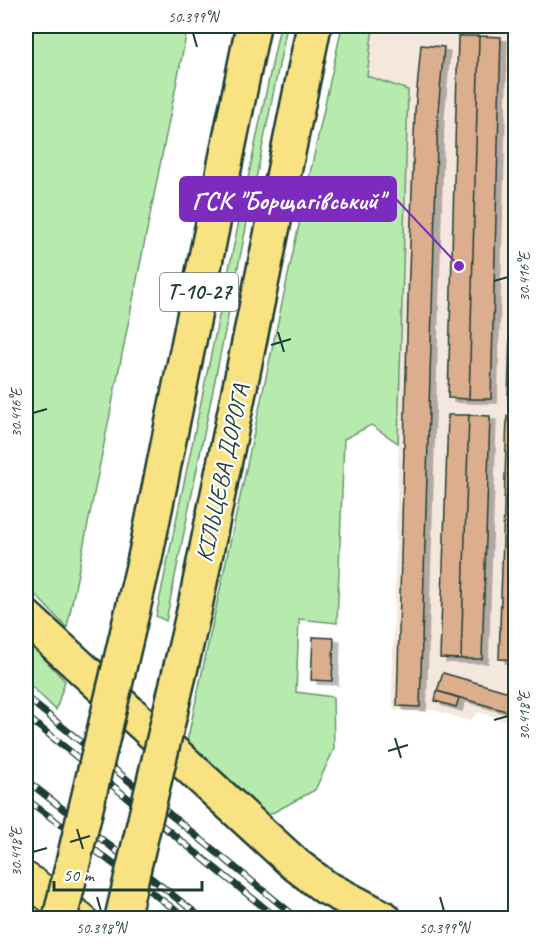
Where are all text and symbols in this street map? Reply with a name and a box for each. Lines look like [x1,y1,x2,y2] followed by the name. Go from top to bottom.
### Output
[168,8,221,27] text: 50.399°N
[180,177,396,221] callout: ГСК "Борщагівський"
[192,184,390,217] text: ГСК "Борщагівський"
[515,250,534,301] text: 30.416°E
[160,273,238,311] road number: Т-10-27
[189,381,256,564] street label: КІЛЬЦЕВА ДОРОГА
[7,386,26,437] text: 30.416°E
[515,689,534,740] text: 30.418°E
[7,825,26,876] text: 30.418°E
[54,854,202,892] scale bar
[63,864,96,886] text: 50 m
[76,919,129,938] text: 50.398°N
[419,919,472,938] text: 50.399°N

